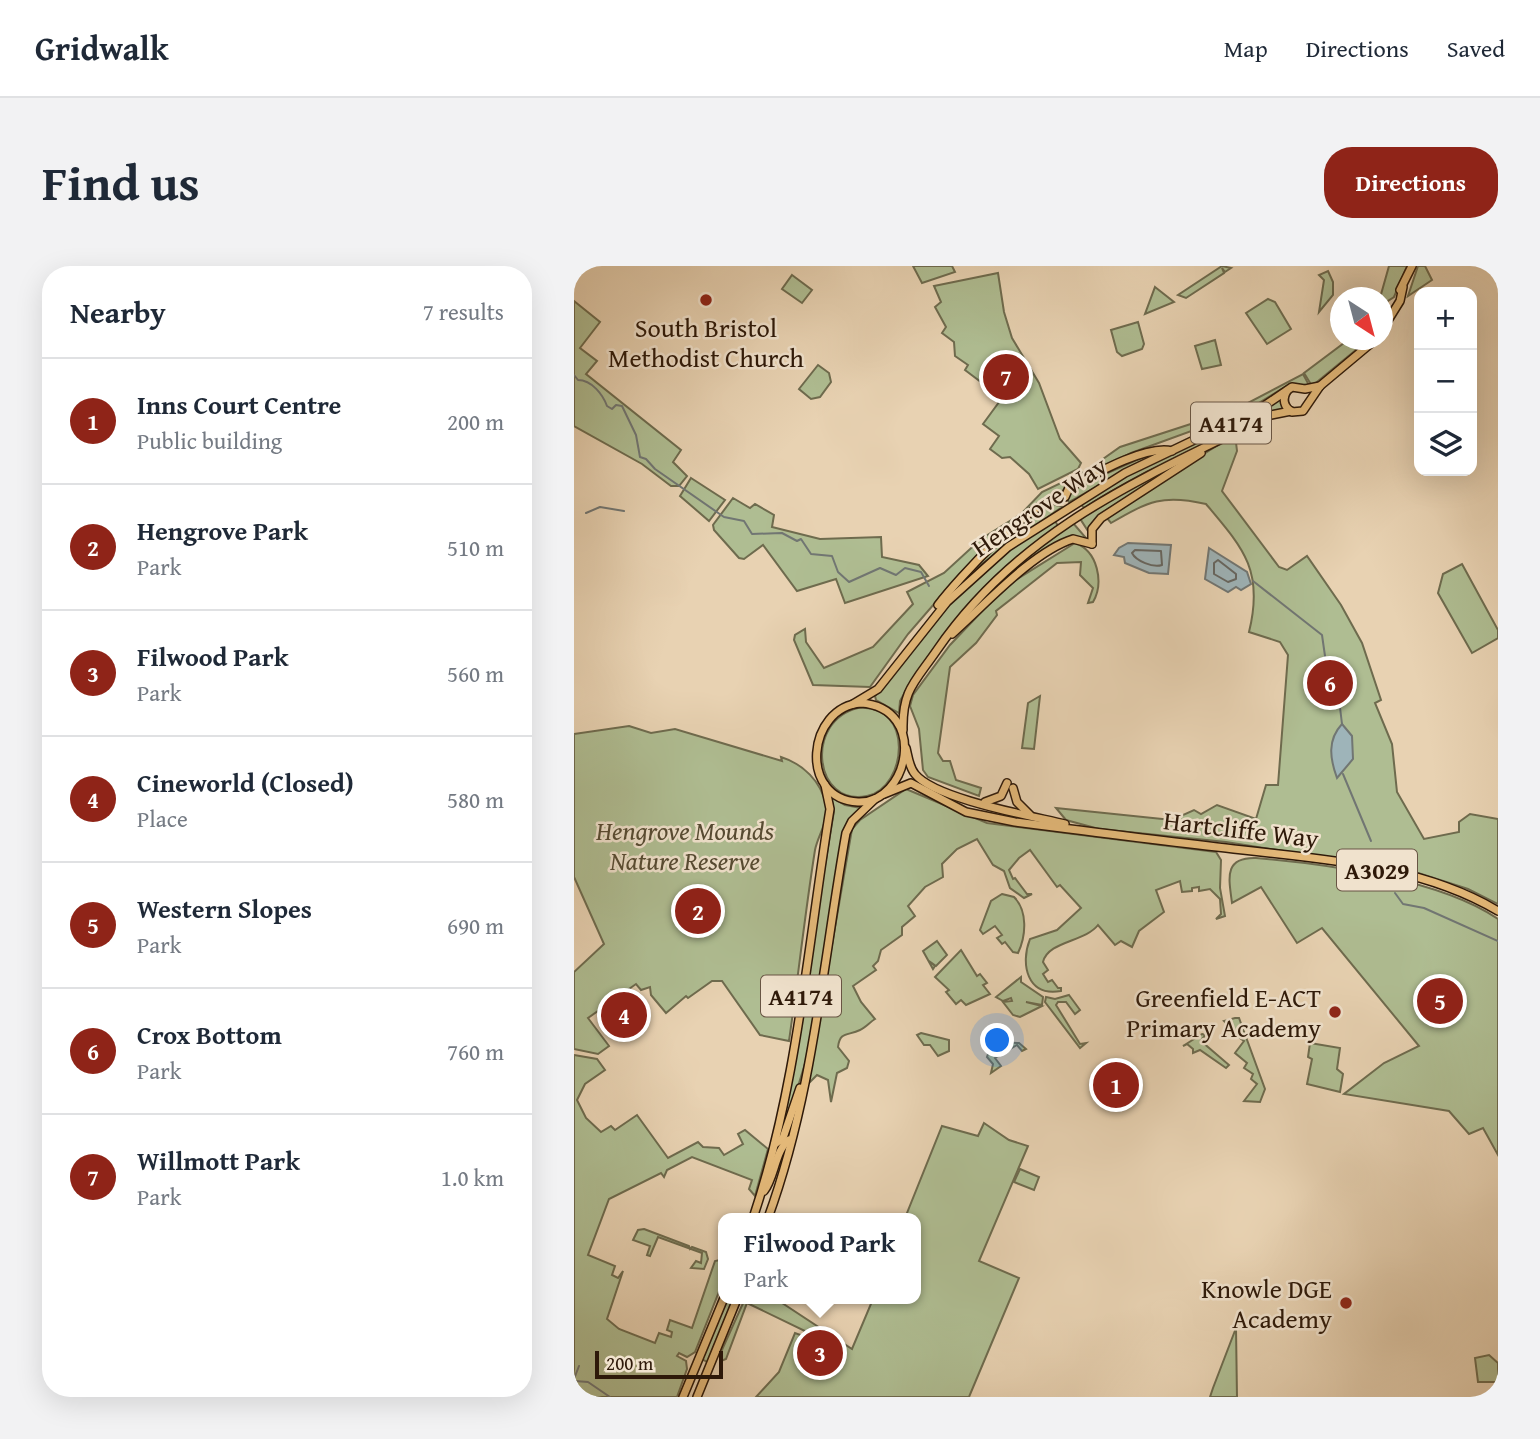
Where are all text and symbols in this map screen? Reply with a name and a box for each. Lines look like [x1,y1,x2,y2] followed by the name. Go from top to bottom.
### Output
[35,24,169,72] text: Gridwalk
[1224,31,1268,66] text: Map
[1306,31,1409,66] text: Directions
[1447,31,1505,66] text: Saved
[42,146,200,218] text: Find us
[1324,147,1498,218] button: Directions
[1330,287,1393,350] north arrow
[1414,287,1477,476] map controls
[1414,287,1477,350] button: +
[70,290,166,334] text: Nearby
[698,292,714,308] marker: South Bristol Methodist Church
[423,295,504,328] text: 7 results
[608,308,804,377] place label: South Bristol Methodist Church
[1414,350,1477,413] button: −
[983,351,1029,403] pin: 7
[137,385,341,424] text: Inns Court Centre
[1191,402,1271,443] road number: A4174
[87,405,99,438] text: 1
[447,405,504,438] text: 200 m
[1414,413,1477,476] button: layers
[137,424,282,457] text: Public building
[963,446,1115,566] street label: Hengrove Way
[137,511,308,550] text: Hengrove Park
[87,531,99,564] text: 2
[447,531,504,564] text: 510 m
[137,550,181,583] text: Park
[137,637,288,676] text: Filwood Park
[87,657,99,690] text: 3
[447,657,504,690] text: 560 m
[1307,657,1353,709] pin: 6
[137,676,181,709] text: Park
[137,763,354,802] text: Cineworld (Closed)
[87,783,99,816] text: 4
[447,783,504,816] text: 580 m
[1161,800,1321,858] street label: Hartcliffe Way
[137,802,188,835] text: Place
[595,811,775,880] park label: Hengrove Mounds Nature Reserve
[1337,850,1417,890] road number: A3029
[675,885,721,937] pin: 2
[137,889,312,928] text: Western Slopes
[87,909,99,942] text: 5
[447,909,504,942] text: 690 m
[137,928,181,961] text: Park
[1417,975,1463,1027] pin: 5
[761,976,841,1016] road number: A4174
[1126,978,1321,1047] place label: Greenfield E-ACT Primary Academy
[601,989,647,1041] pin: 4
[1327,1004,1343,1020] marker: Greenfield E-ACT Primary Academy
[137,1015,282,1054] text: Crox Bottom
[980,1023,1014,1057] your location
[87,1035,99,1068] text: 6
[447,1035,504,1068] text: 760 m
[137,1054,181,1087] text: Park
[1093,1059,1139,1111] pin: 1
[137,1141,300,1180] text: Willmott Park
[87,1161,99,1194] text: 7
[441,1161,504,1194] text: 1.0 km
[137,1180,181,1213] text: Park
[718,1213,921,1304] popup
[744,1223,895,1262] text: Filwood Park
[744,1262,788,1295] text: Park
[1201,1269,1332,1338] place label: Knowle DGE Academy
[1338,1295,1354,1311] marker: Knowle DGE Academy
[797,1327,843,1379] pin: 3
[595,1348,723,1380] scale bar
[606,1349,653,1377] text: 200 m

